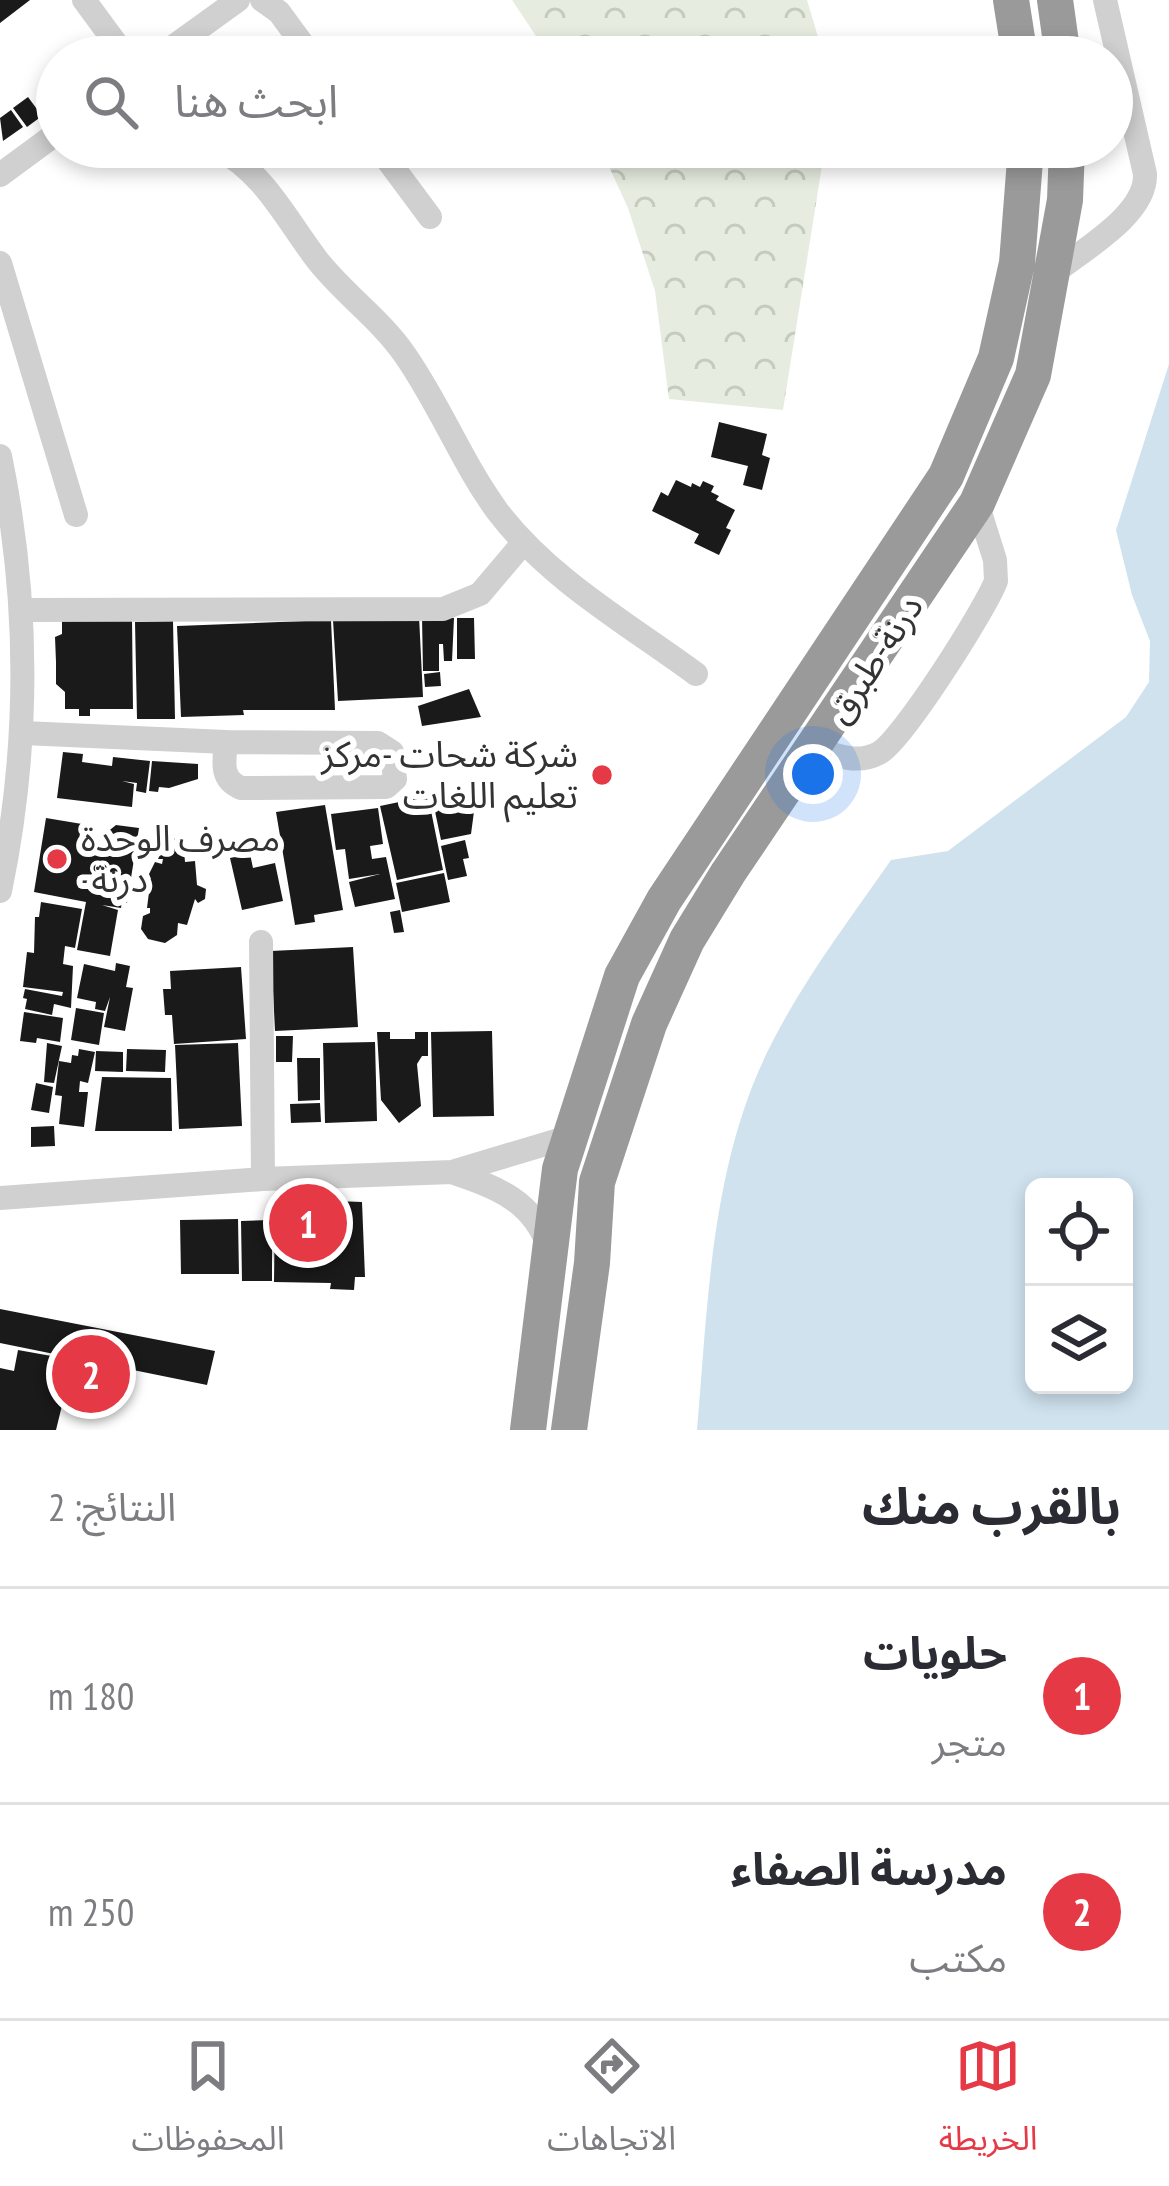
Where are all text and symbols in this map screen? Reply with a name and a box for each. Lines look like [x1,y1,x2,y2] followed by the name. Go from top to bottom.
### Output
[36,36,1133,168] search box
[78,69,144,135] icon: search
[174,71,339,129] text: ابحث هنا
[814,585,933,732] street label: درنة-طبرق
[320,730,578,823] place label: شركة شحات -مركز تعليم اللغات
[783,744,843,804] your location
[589,762,615,788] marker: شركة شحات -مركز تعليم اللغات
[81,814,280,902] place label: مصرف الوحدة -درنة
[44,846,70,872] marker: مصرف الوحدة -درنة
[269,1178,347,1268] pin: 1
[1025,1178,1133,1394] map controls
[1025,1178,1133,1286] button: locate
[1025,1286,1133,1394] button: layers
[52,1329,130,1419] pin: 2
[862,1472,1121,1538] text: بالقرب منك
[48,1481,176,1532] text: النتائج: 2
[863,1623,1007,1681] text: حلويات
[48,1670,134,1721] text: 180 m
[1073,1670,1091,1721] text: 1
[932,1716,1007,1767] text: متجر
[731,1839,1007,1897] text: مدرسة الصفاء
[48,1886,134,1937] text: 250 m
[1073,1886,1091,1937] text: 2
[910,1932,1007,1983] text: مكتب
[131,2033,285,2174] tab: المحفوظات
[547,2033,676,2174] tab: الاتجاهات
[939,2033,1038,2174] tab: الخريطة

